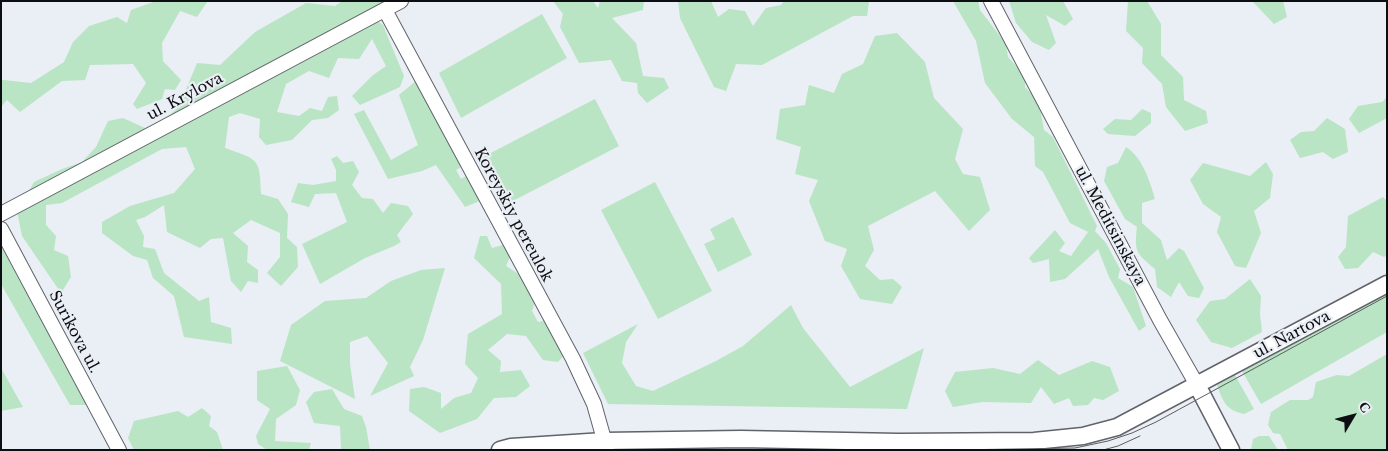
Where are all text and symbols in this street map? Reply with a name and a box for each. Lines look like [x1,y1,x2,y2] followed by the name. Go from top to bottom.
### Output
[144,70,226,124] street label: ul. Krylova
[470,145,556,285] street label: Koreyskiy pereulok
[1071,163,1149,289] street label: ul. Meditsinskaya
[45,288,103,376] street label: Surikova ul.
[1251,307,1333,363] street label: ul. Nartova
[1328,391,1378,441] north arrow
[1355,398,1375,416] text: С

